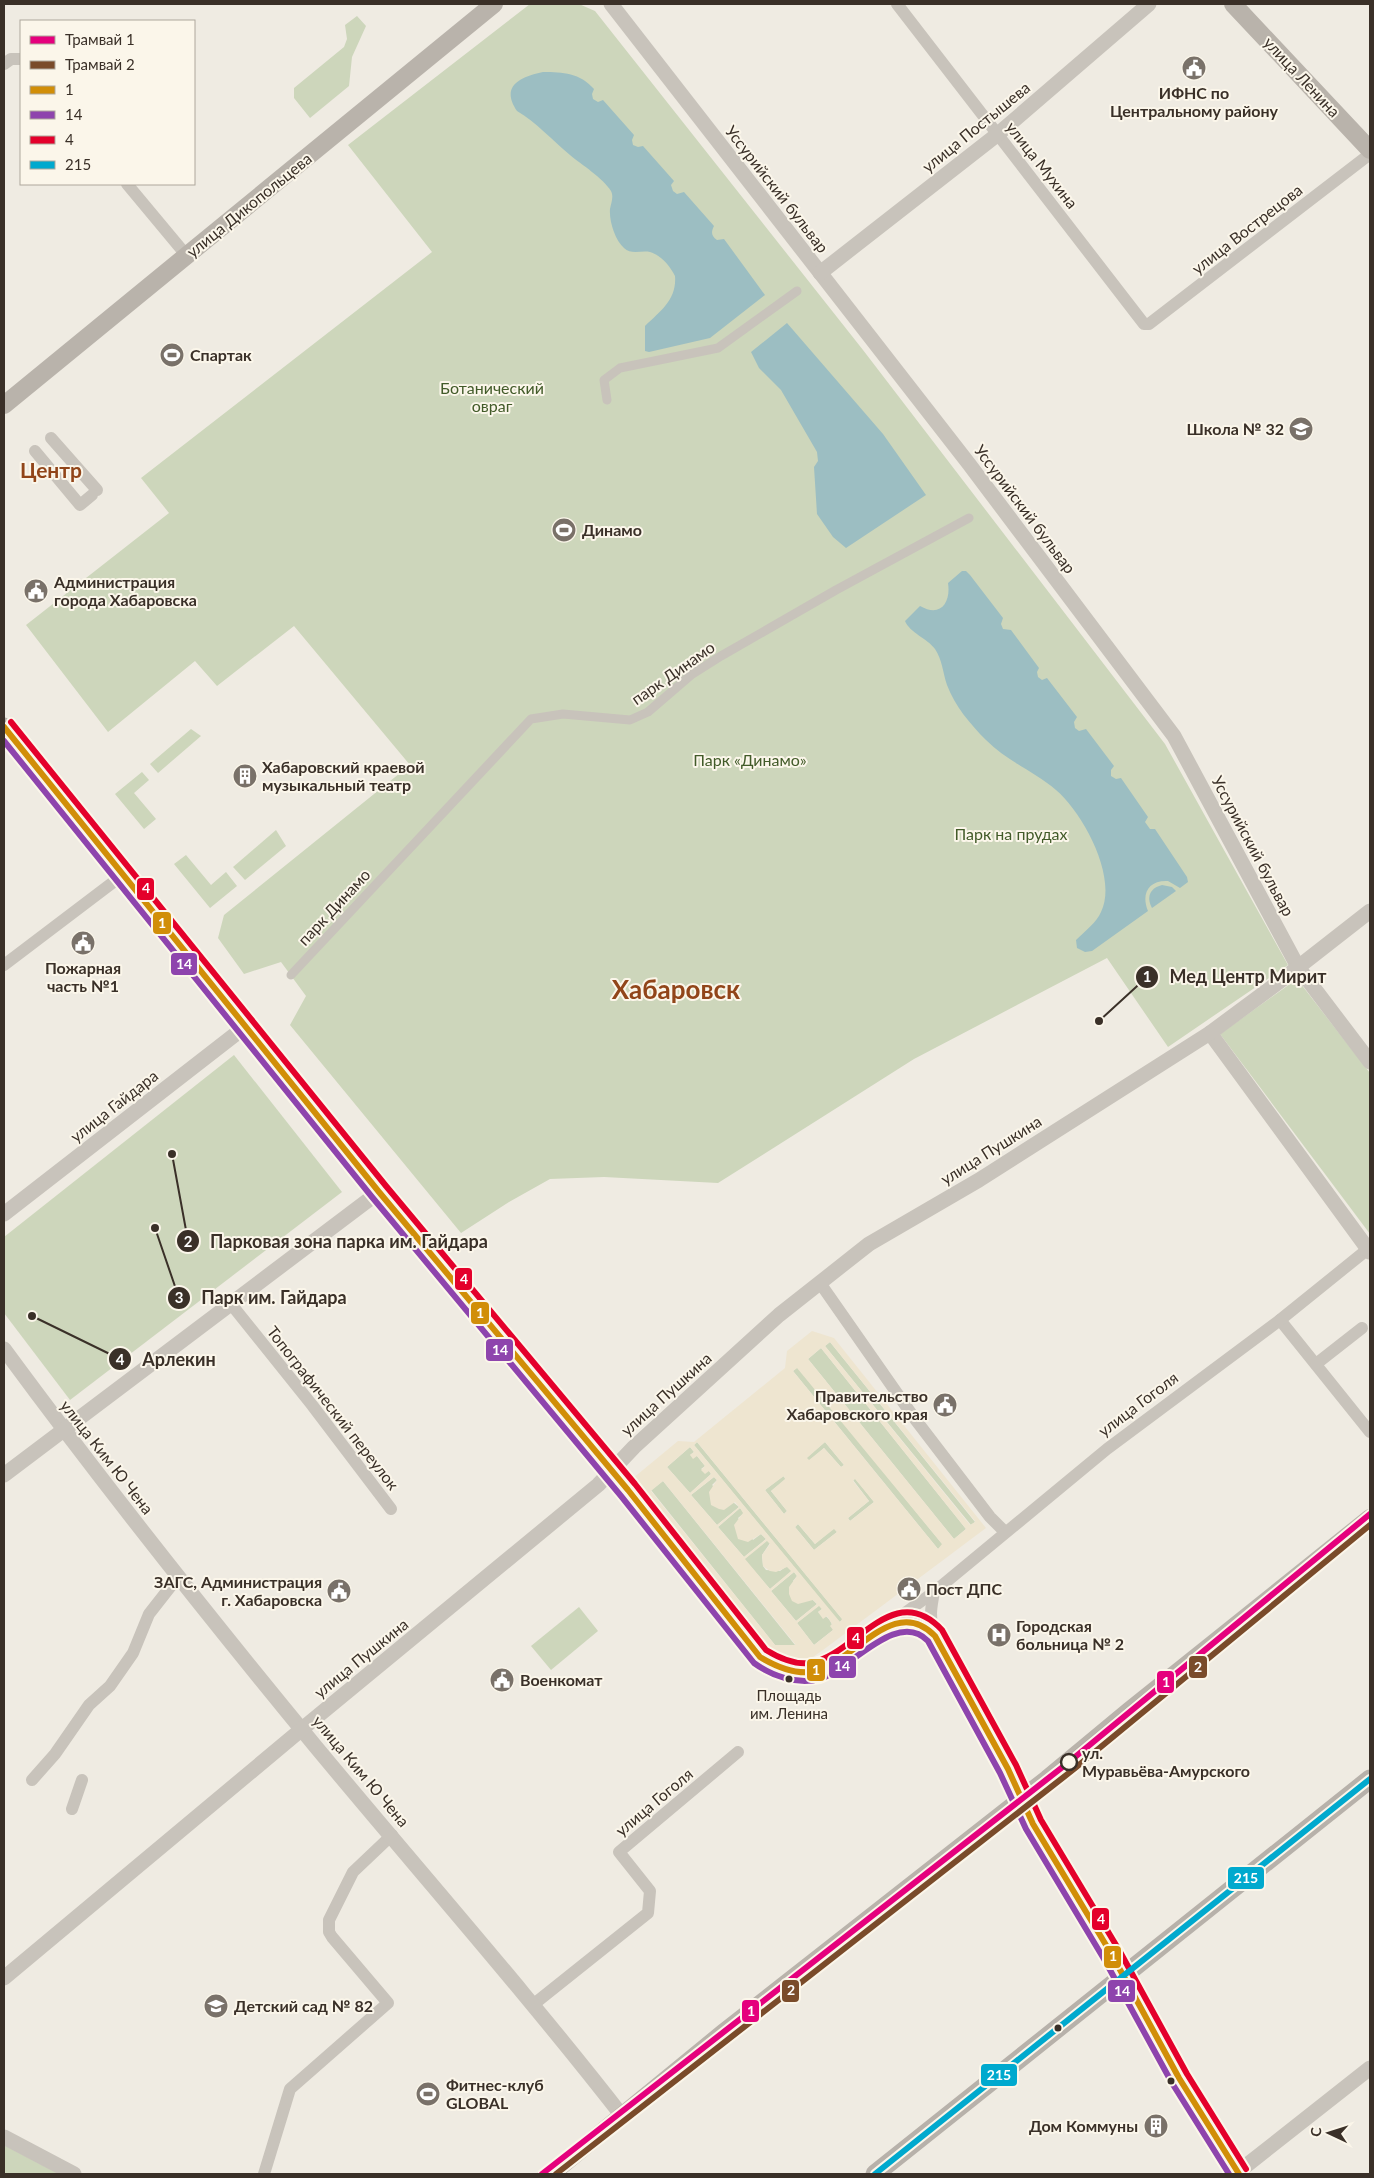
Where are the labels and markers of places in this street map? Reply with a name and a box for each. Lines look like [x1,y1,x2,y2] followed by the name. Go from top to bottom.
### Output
[1181,55,1207,81] public building icon: ИФНС по Центральному району
[1110,83,1279,120] place label: ИФНС по Центральному району
[159,342,185,368] sports icon: Спартак
[190,345,252,364] place label: Спартак
[1288,416,1314,442] school or university icon: Школа № 32
[1187,419,1284,438] place label: Школа № 32
[551,517,577,543] sports icon: Динамо
[582,520,642,539] place label: Динамо
[53,572,197,609] place label: Администрация города Хабаровска
[23,578,49,604] public building icon: Администрация города Хабаровска
[262,757,425,794] place label: Хабаровский краевой музыкальный театр
[232,763,258,789] building icon: Хабаровский краевой музыкальный театр
[70,930,96,956] public building icon: Пожарная часть №1
[45,958,121,995] place label: Пожарная часть №1
[1135,960,1337,993] callout: Мед Центр Мирит
[175,1225,498,1258] callout: Парковая зона парка им. Гайдара
[167,1281,357,1314] callout: Парк им. Гайдара
[107,1343,225,1376] callout: Арлекин
[787,1386,928,1423] place label: Правительство Хабаровского края
[932,1392,958,1418] public building icon: Правительство Хабаровского края
[154,1572,322,1609] place label: ЗАГС, Администрация г. Хабаровска
[896,1576,922,1602] public building icon: Пост ДПС
[326,1578,352,1604] public building icon: ЗАГС, Администрация г. Хабаровска
[926,1579,1003,1598] place label: Пост ДПС
[1016,1616,1124,1653] place label: Городская больница № 2
[986,1622,1012,1648] hospital icon: Городская больница № 2
[489,1667,515,1693] public building icon: Военкомат
[520,1670,603,1689] place label: Военкомат
[784,1674,794,1684] marker: Площадь им. Ленина
[750,1686,828,1722] place label: Площадь им. Ленина
[1082,1743,1250,1780] place label: ул. Муравьёва-Амурского
[1060,1753,1078,1771] marker: ул. Муравьёва-Амурского
[203,1993,229,2019] school or university icon: Детский сад № 82
[234,1996,373,2015] place label: Детский сад № 82
[1053,2023,1063,2033] unlabelled marker
[446,2075,544,2112] place label: Фитнес-клуб GLOBAL
[1166,2076,1176,2086] unlabelled marker
[415,2081,441,2107] sports icon: Фитнес-клуб GLOBAL
[1143,2113,1169,2139] building icon: Дом Коммуны
[1029,2116,1138,2135] place label: Дом Коммуны

